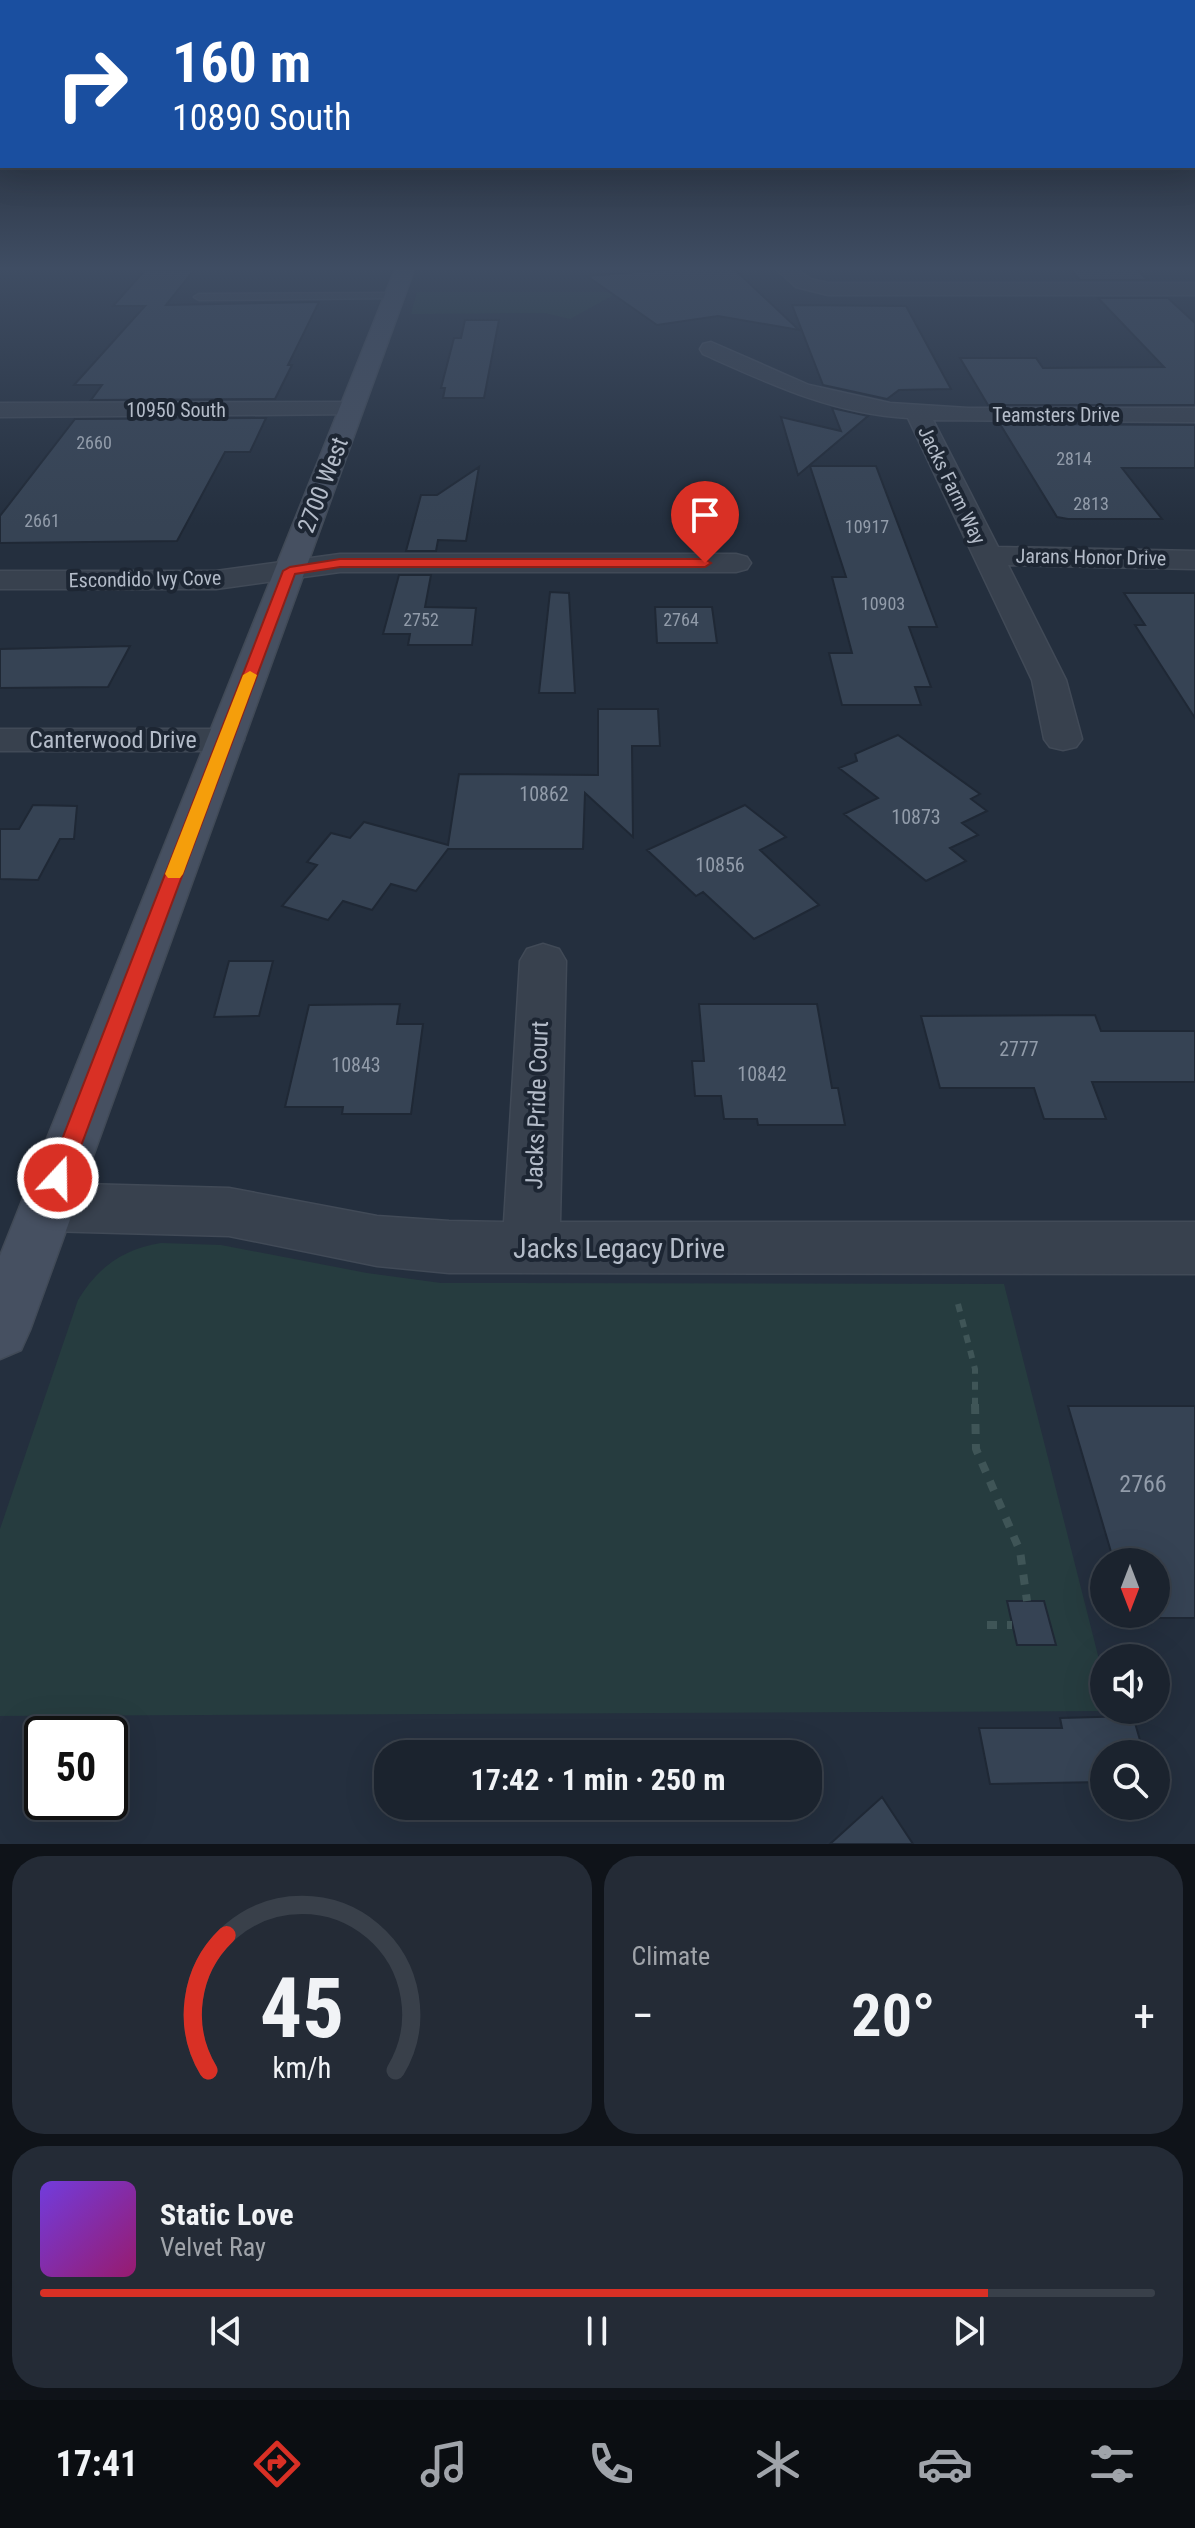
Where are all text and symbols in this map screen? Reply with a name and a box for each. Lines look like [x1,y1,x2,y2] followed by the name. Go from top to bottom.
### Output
[172,30,311,96] text: 160 m
[40,32,144,136] icon: right
[172,97,351,139] text: 10890 South
[126,398,226,422] street label: 10950 South
[992,403,1120,427] street label: Teamsters Drive
[913,422,991,548] street label: Jacks Farm Way
[76,432,112,453] house number: 2660
[292,433,354,537] street label: 2700 West
[1056,448,1092,469] house number: 2814
[671,481,739,563] pin
[683,493,727,537] icon: arrive
[1073,493,1109,514] house number: 2813
[24,510,60,531] house number: 2661
[845,516,889,537] house number: 10917
[1015,544,1167,570] street label: Jarans Honor Drive
[68,566,222,592] street label: Escondido Ivy Cove
[861,593,905,614] house number: 10903
[403,609,439,630] house number: 2752
[663,609,699,630] house number: 2764
[29,726,197,754] street label: Canterwood Drive
[519,782,569,806] house number: 10862
[891,805,941,829] house number: 10873
[695,853,745,877] house number: 10856
[520,1020,554,1190] street label: Jacks Pride Court
[999,1037,1039,1061] house number: 2777
[331,1053,381,1077] house number: 10843
[737,1062,787,1086] house number: 10842
[16,1136,100,1220] position arrow
[513,1232,725,1265] street label: Jacks Legacy Drive
[1119,1470,1167,1498] house number: 2766
[1090,1548,1170,1628] north arrow
[1090,1548,1170,1820] map controls
[1090,1644,1170,1724] button: sound
[24,1716,128,1820] speed limit sign: 50
[1090,1740,1170,1820] button: search
[471,1762,725,1797] text: 17:42 · 1 min · 250 m
[632,1941,710,1971] text: Climate
[260,1960,344,2057] text: 45
[851,1980,935,2051] text: 20°
[632,1990,654,2042] text: −
[1133,1990,1155,2042] text: +
[272,2051,331,2085] text: km/h
[160,2197,294,2232] text: Static Love
[160,2232,266,2262] text: Velvet Ray
[204,2309,248,2353] icon: previous
[575,2309,619,2353] icon: pause
[947,2309,991,2353] icon: next
[249,2436,305,2492] icon: directions
[416,2436,472,2492] icon: music
[583,2436,639,2492] icon: phone
[750,2436,806,2492] icon: climate
[917,2436,973,2492] icon: car
[1084,2436,1140,2492] icon: filters
[55,2443,138,2485] text: 17:41

